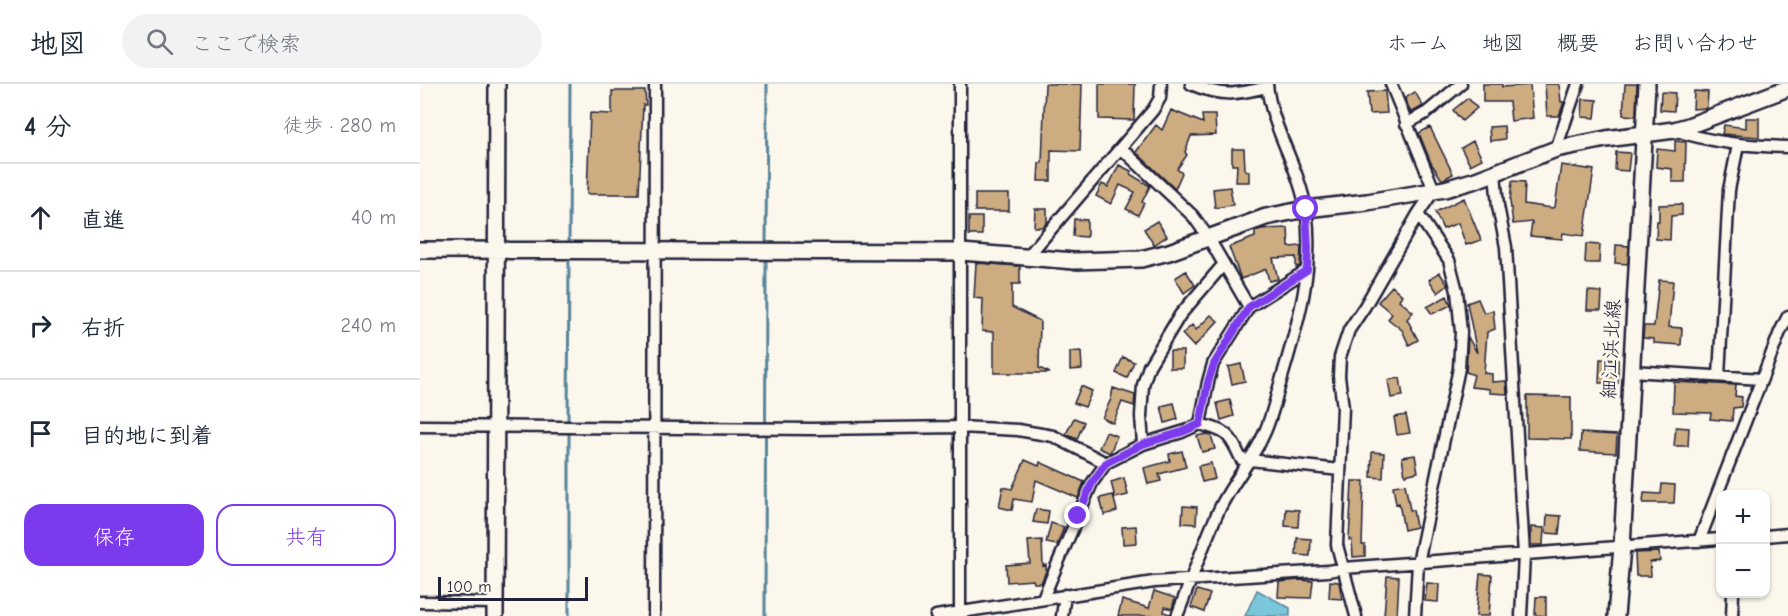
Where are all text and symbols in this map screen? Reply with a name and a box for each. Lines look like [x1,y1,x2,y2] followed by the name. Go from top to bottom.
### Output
[122,14,542,68] search box
[143,25,176,58] icon: search
[30,28,86,60] text: 地図
[191,31,301,57] text: ここで検索
[1387,31,1449,55] text: ホーム
[1482,31,1524,55] text: 地図
[1557,31,1599,55] text: 概要
[1632,31,1758,55] text: お問い合わせ
[24,112,71,142] text: 4 分
[283,114,396,137] text: 徒歩 · 280 m
[1292,195,1318,221] route start
[24,201,57,234] icon: ahead
[351,206,396,229] text: 40 m
[81,207,125,233] text: 直進
[1597,298,1625,400] street label: 細江浜北線
[24,309,57,342] icon: right
[341,314,396,337] text: 240 m
[81,315,125,341] text: 右折
[24,417,57,450] icon: arrive
[81,423,213,449] text: 目的地に到着
[1716,490,1770,598] map controls
[1716,490,1770,544] button: +
[1064,502,1090,528] route end
[24,504,204,566] button: 保存
[216,504,396,566] button: 共有
[1716,544,1770,598] button: −
[438,574,588,602] scale bar
[447,578,491,596] text: 100 m

